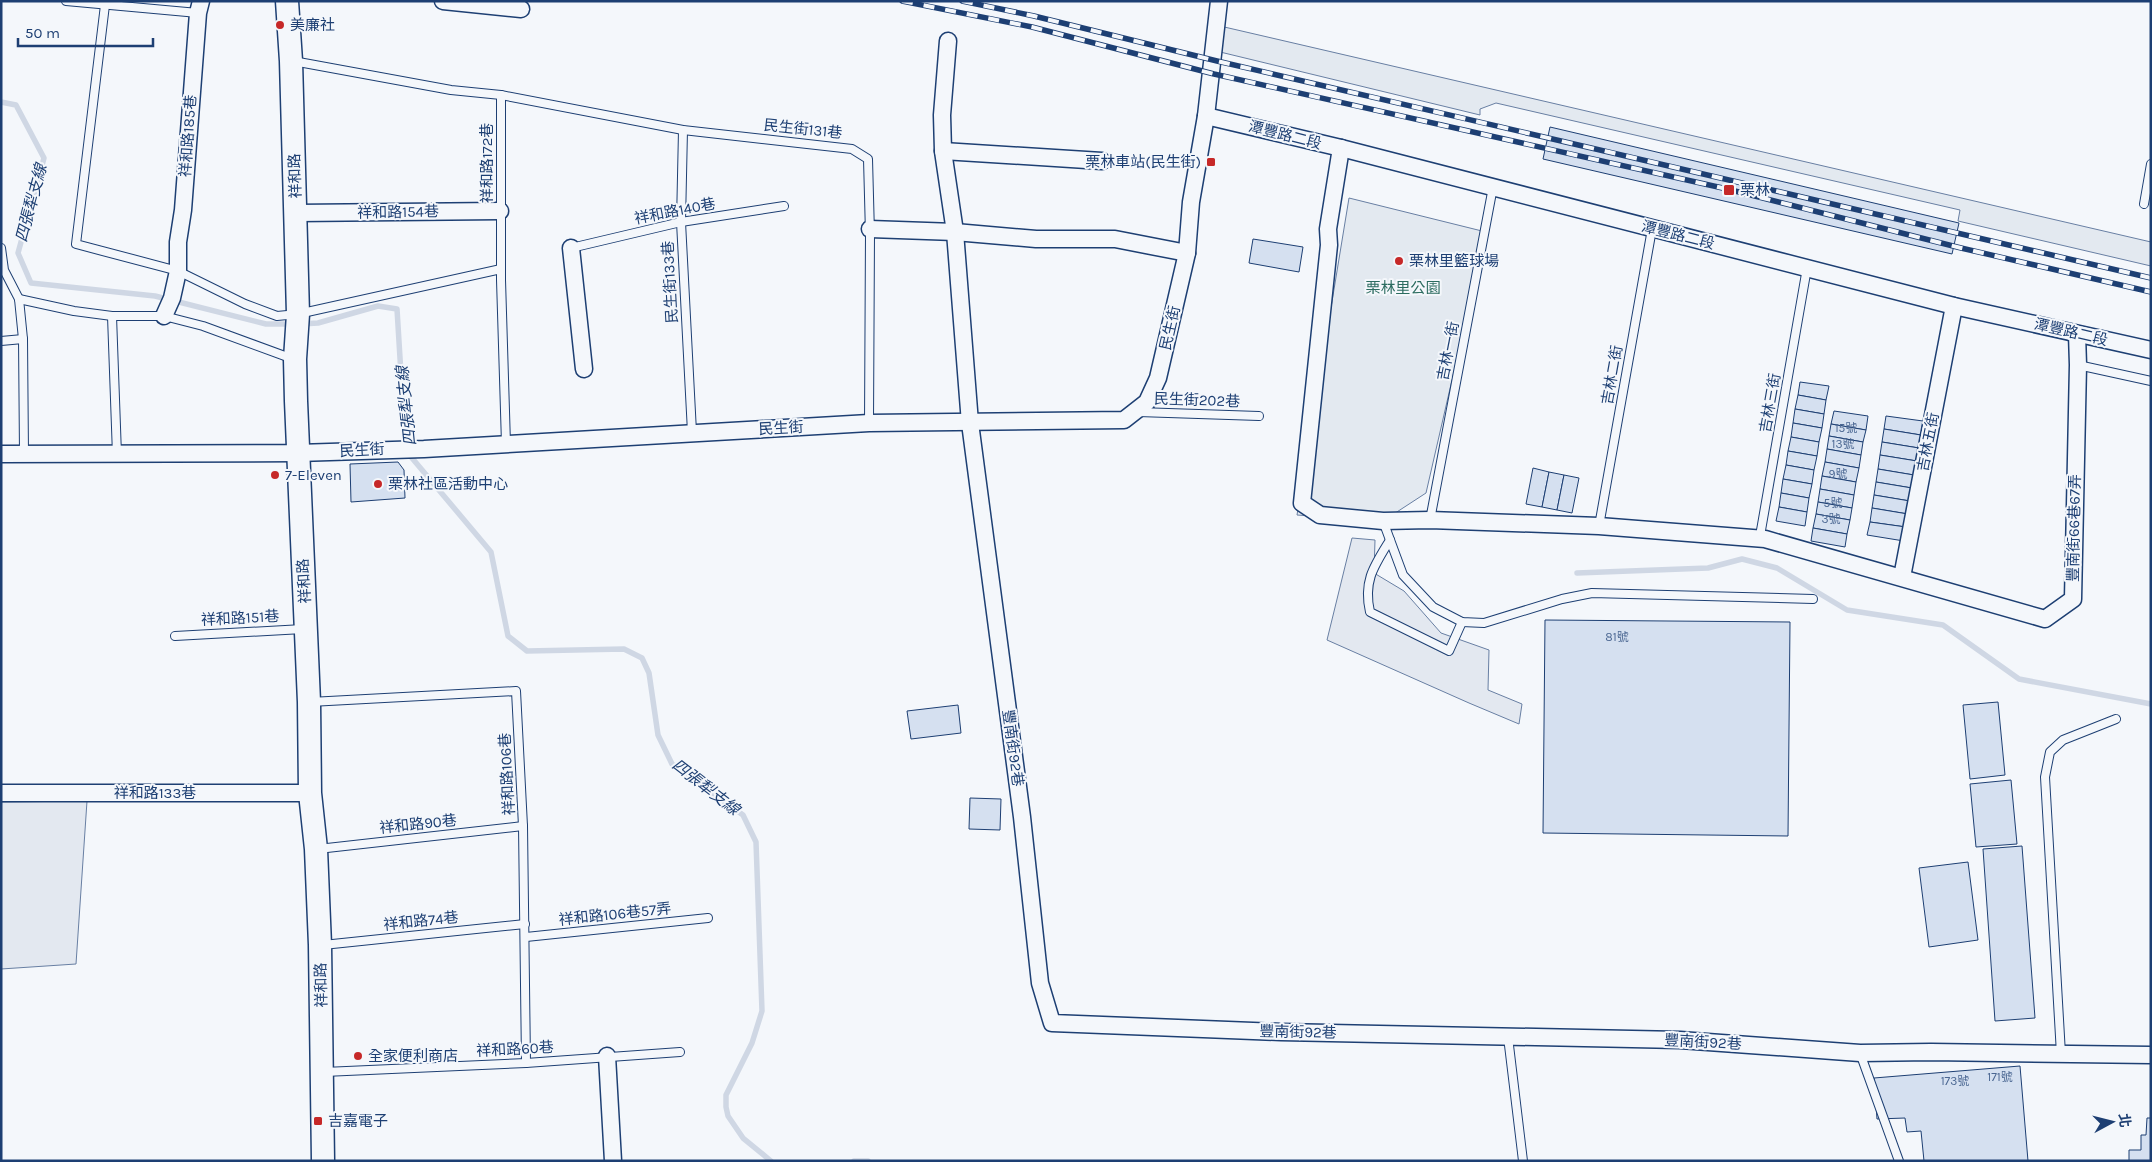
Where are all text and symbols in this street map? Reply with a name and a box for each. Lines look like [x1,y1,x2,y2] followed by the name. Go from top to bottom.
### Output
[18,15,152,47] scale bar
[290,16,335,34] place label: 美廉社
[274,19,286,31] marker: 美廉社
[25,24,60,42] text: 50 m
[176,94,200,178] street label: 祥和路185巷
[763,116,843,142] street label: 民生街131巷
[1246,117,1324,153] street label: 潭豐路二段
[478,123,496,203] street label: 祥和路172巷
[285,153,305,199] street label: 祥和路
[1085,153,1201,171] place label: 栗林車站(民生街)
[1205,156,1217,168] marker: 栗林車站(民生街)
[11,160,51,244] water label: 四張犁支線
[1740,181,1770,199] place label: 栗林
[1722,183,1736,197] marker: 栗林
[633,194,717,228] street label: 祥和路140巷
[357,202,439,222] street label: 祥和路154巷
[1639,217,1717,253] street label: 潭豐路二段
[659,240,681,324] street label: 民生街133巷
[1409,252,1499,270] place label: 栗林里籃球場
[1393,255,1405,267] marker: 栗林里籃球場
[1365,279,1441,297] park label: 栗林里公園
[1156,304,1184,352] street label: 民生街
[2032,315,2110,349] street label: 潭豐路二段
[1433,320,1463,382] street label: 吉林一街
[1598,344,1626,406] street label: 吉林二街
[392,363,420,447] water label: 四張犁支線
[1756,372,1784,434] street label: 吉林三街
[1154,389,1240,411] street label: 民生街202巷
[1913,411,1943,473] street label: 吉林五街
[758,418,804,438] street label: 民生街
[1835,421,1857,435] house number: 15號
[1831,437,1855,451] house number: 13號
[339,440,385,460] street label: 民生街
[285,466,342,484] place label: 7-Eleven
[1829,467,1847,481] house number: 9號
[269,469,281,481] marker: 7-Eleven
[2064,474,2084,582] street label: 豐南街66巷67弄
[388,475,508,493] place label: 栗林社區活動中心
[372,478,384,490] marker: 栗林社區活動中心
[1824,496,1842,510] house number: 5號
[1821,512,1841,526] house number: 3號
[294,558,314,604] street label: 祥和路
[200,607,280,629] street label: 祥和路151巷
[1605,630,1629,644] house number: 81號
[999,708,1027,788] street label: 豐南街92巷
[496,732,518,816] street label: 祥和路106巷
[669,755,745,820] water label: 四張犁支線
[114,784,196,802] street label: 祥和路133巷
[378,811,458,837] street label: 祥和路90巷
[558,899,672,929] street label: 祥和路106巷57弄
[383,908,459,934] street label: 祥和路74巷
[312,962,330,1008] street label: 祥和路
[1259,1022,1337,1042] street label: 豐南街92巷
[1664,1031,1742,1053] street label: 豐南街92巷
[476,1038,554,1060] street label: 祥和路60巷
[368,1047,458,1065] place label: 全家便利商店
[352,1050,364,1062] marker: 全家便利商店
[1987,1070,2013,1084] house number: 171號
[1941,1074,1969,1088] house number: 173號
[2087,1097,2137,1147] north arrow
[328,1112,388,1130] place label: 吉嘉電子
[2115,1112,2134,1128] text: 北
[312,1115,324,1127] marker: 吉嘉電子

